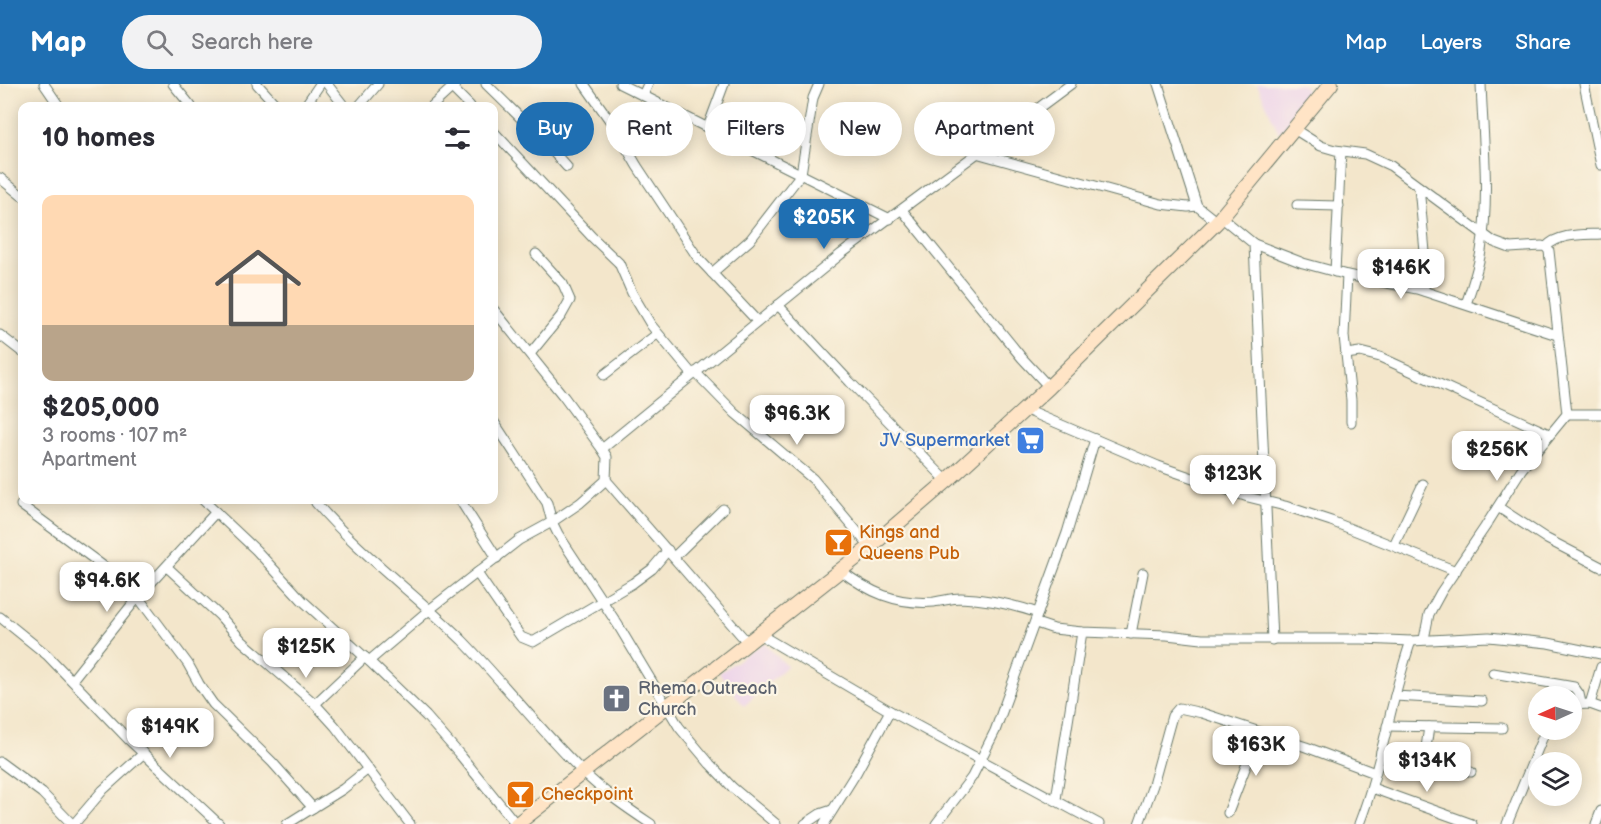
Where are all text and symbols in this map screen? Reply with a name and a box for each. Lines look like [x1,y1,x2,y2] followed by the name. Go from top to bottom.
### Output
[122,15,542,69] search box
[30,26,86,59] text: Map
[143,26,176,59] icon: search
[191,29,313,56] text: Search here
[1345,30,1387,55] text: Map
[1420,30,1482,55] text: Layers
[1515,30,1571,55] text: Share
[516,102,594,156] chip: Buy
[606,102,693,156] chip: Rent
[705,102,806,156] chip: Filters
[818,102,902,156] chip: New
[914,102,1055,156] chip: Apartment
[441,122,474,155] icon: filters
[42,123,155,154] text: 10 homes
[782,199,866,250] pin: $205K
[793,206,855,230] text: $205K
[204,234,312,342] icon: home
[1359,249,1443,300] pin: $146K
[1371,256,1431,280] text: $146K
[42,393,160,424] text: $205,000
[748,395,846,446] pin: $96.3K
[764,402,830,426] text: $96.3K
[42,424,187,448] text: 3 rooms · 107 m²
[1015,424,1047,456] supermarket icon: JV Supermarket
[880,430,1010,451] place label: JV Supermarket
[1455,431,1539,482] pin: $256K
[1466,438,1528,462] text: $256K
[42,448,137,472] text: Apartment
[1191,455,1275,506] pin: $123K
[1204,462,1262,486] text: $123K
[859,522,960,564] place label: Kings and Queens Pub
[822,526,854,558] bar icon: Kings and Queens Pub
[58,562,156,613] pin: $94.6K
[74,569,140,593] text: $94.6K
[264,628,348,679] pin: $125K
[277,635,335,659] text: $125K
[638,678,777,720] place label: Rhema Outreach Church
[601,682,633,714] church icon: Rhema Outreach Church
[1528,686,1582,740] north arrow
[1528,686,1582,806] map controls
[128,708,212,759] pin: $149K
[141,715,199,739] text: $149K
[1214,726,1298,777] pin: $163K
[1227,733,1286,757] text: $163K
[1385,742,1469,793] pin: $134K
[1398,749,1456,773] text: $134K
[1528,752,1582,806] button: layers
[504,778,536,810] bar icon: Checkpoint
[541,784,634,805] place label: Checkpoint

